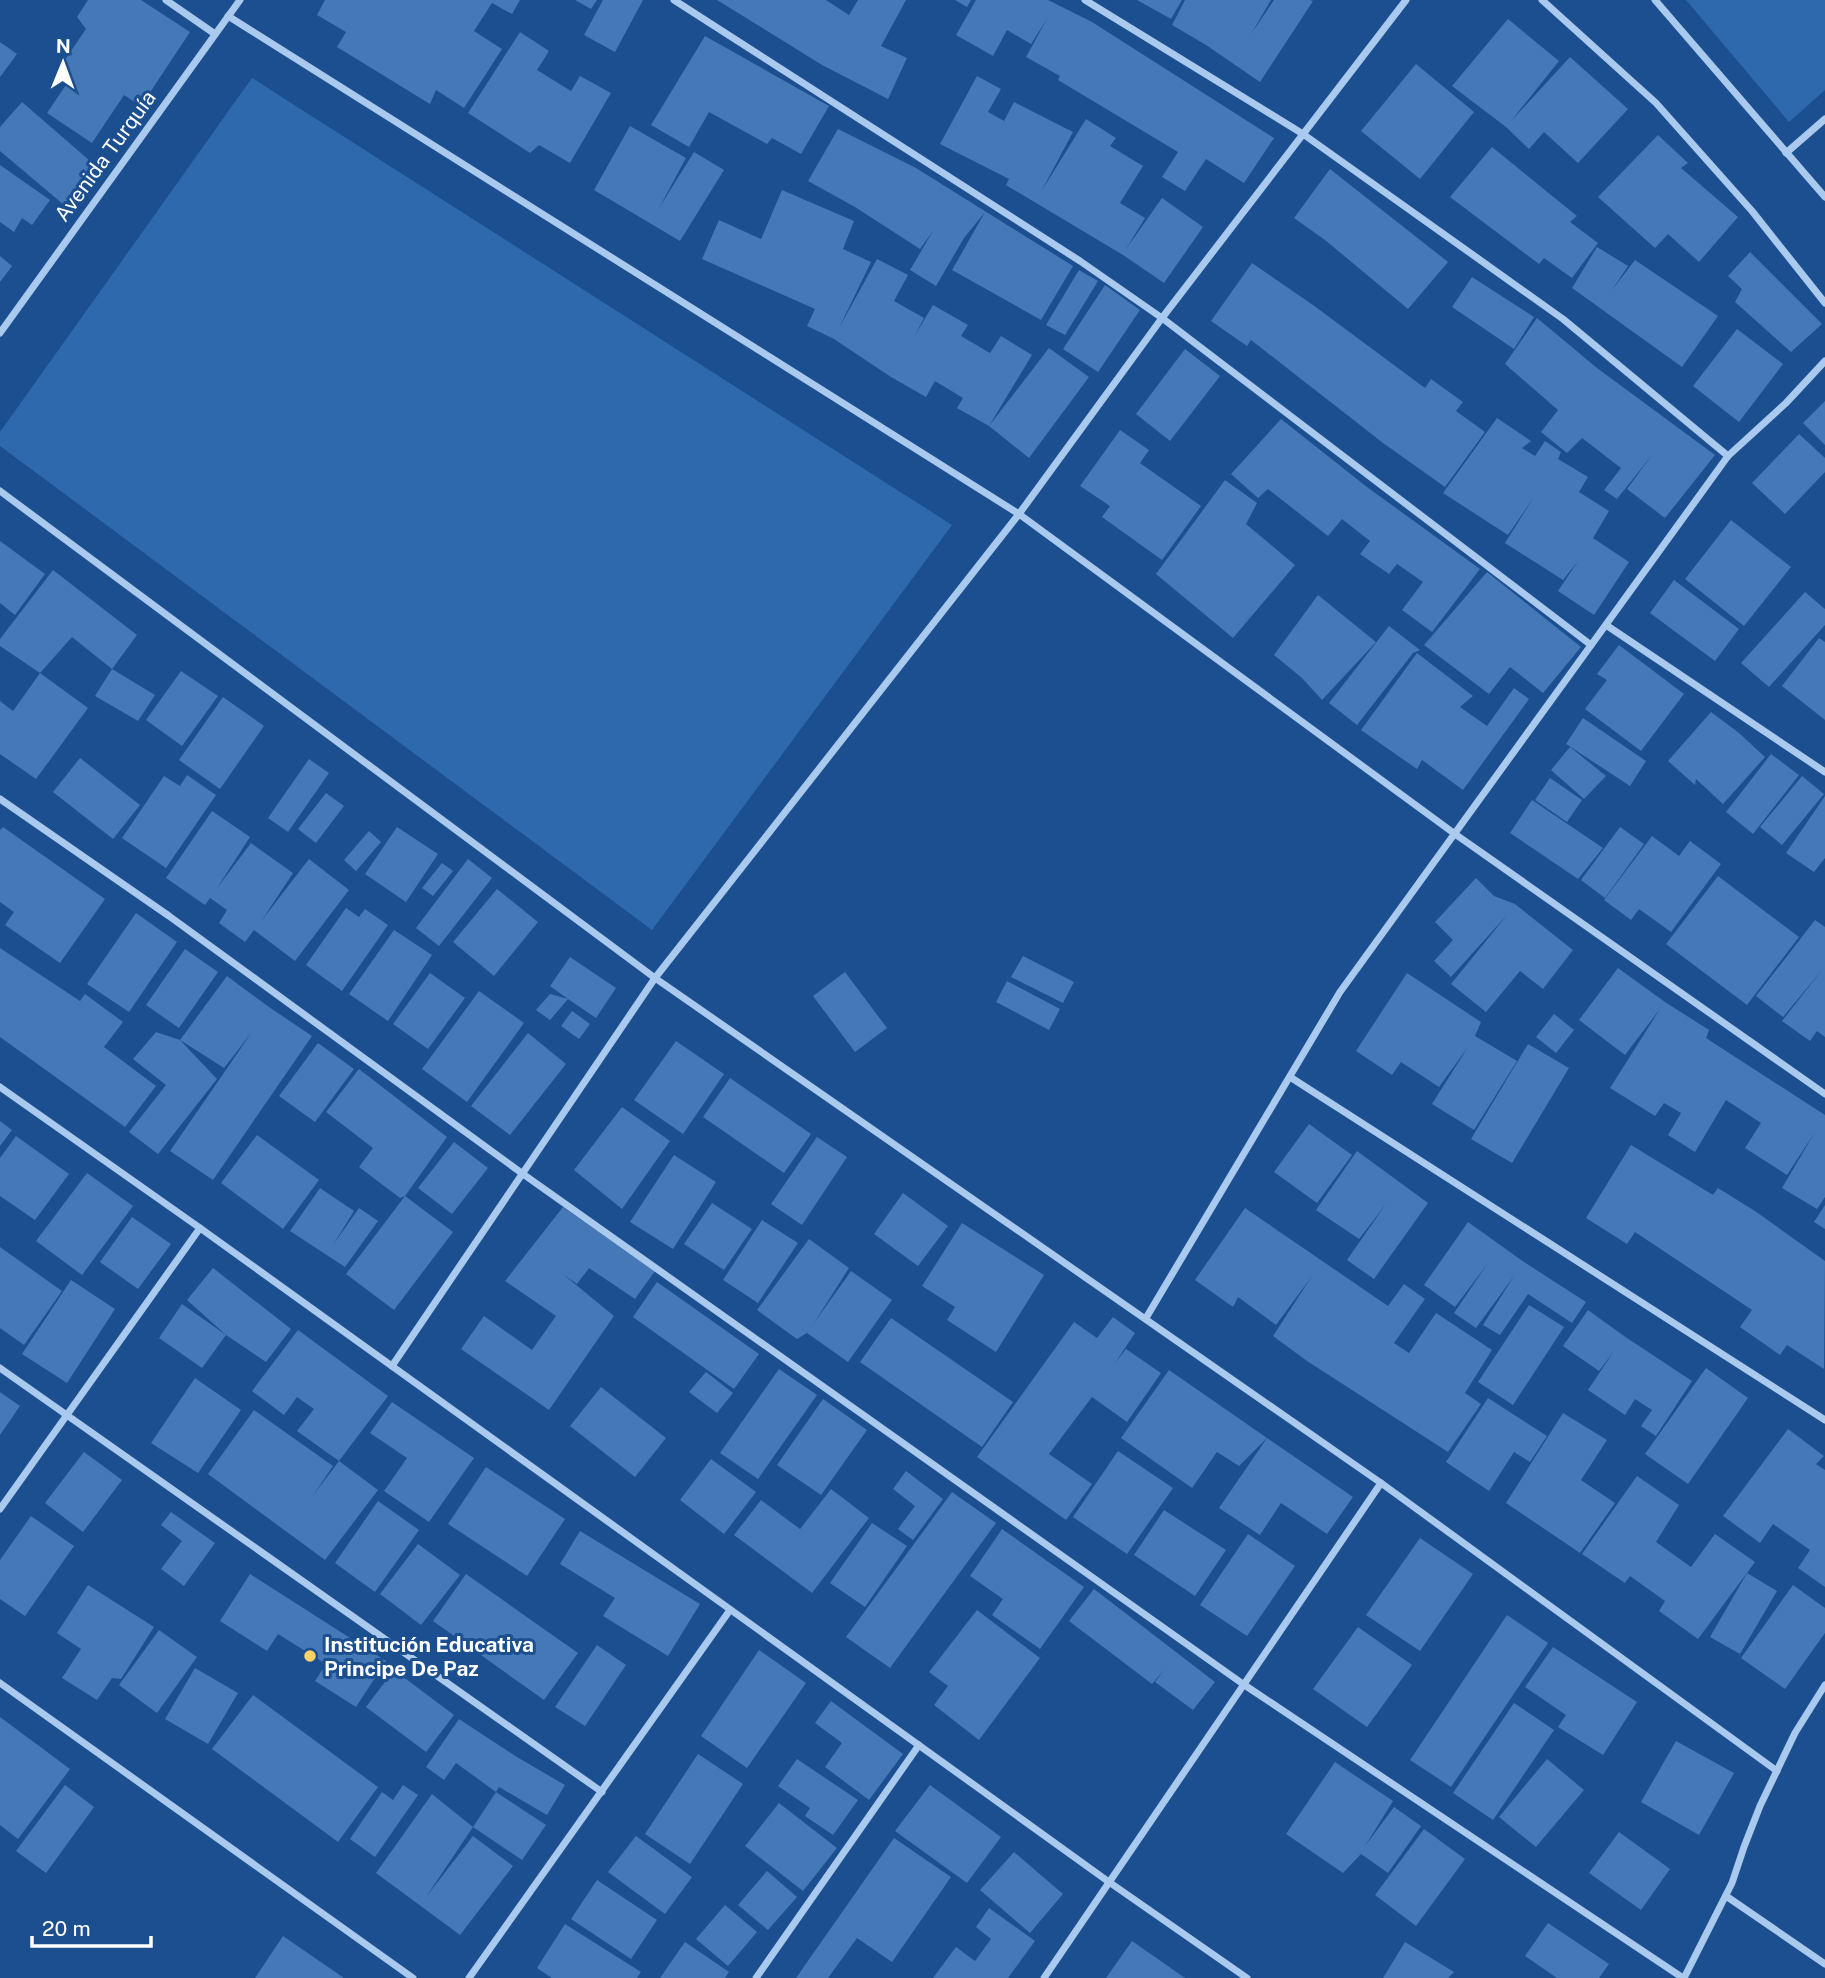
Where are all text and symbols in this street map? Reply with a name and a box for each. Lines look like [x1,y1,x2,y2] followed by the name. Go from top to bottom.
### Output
[28,28,98,98] north arrow
[56,35,71,57] text: N
[49,86,161,226] street label: Avenida Turquía
[324,1632,534,1681] place label: Institución Educativa Principe De Paz
[302,1648,318,1664] marker: Institución Educativa Principe De Paz
[32,1904,150,1948] scale bar
[42,1916,91,1941] text: 20 m

